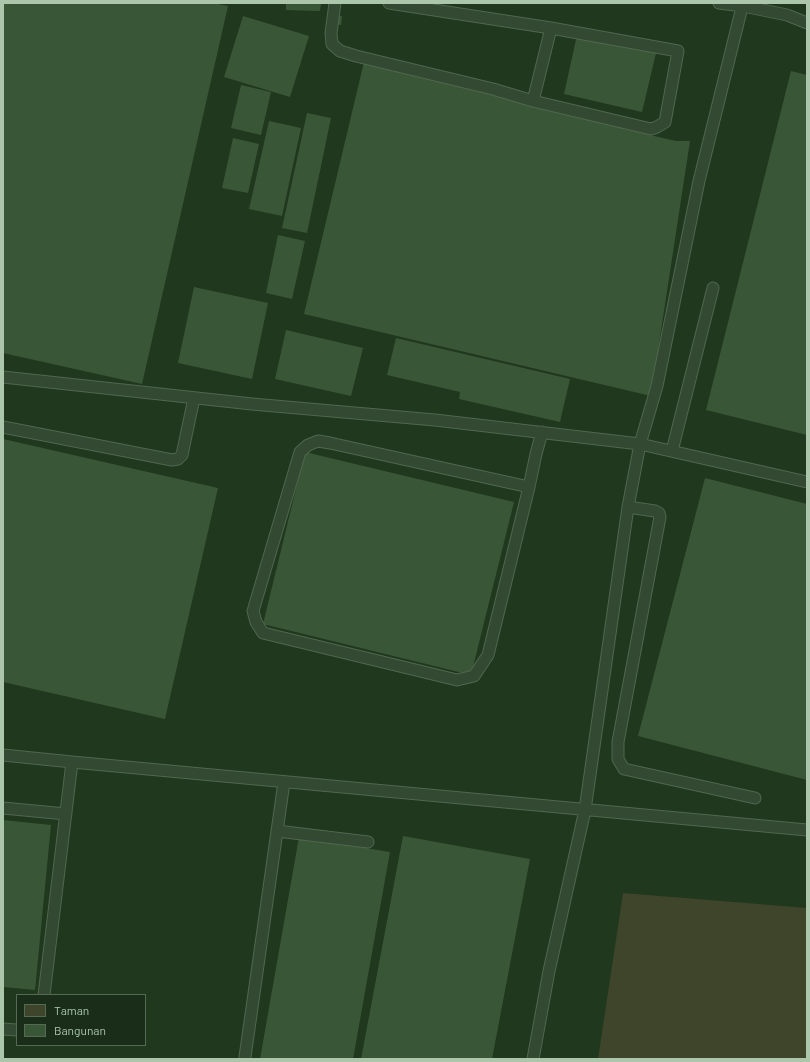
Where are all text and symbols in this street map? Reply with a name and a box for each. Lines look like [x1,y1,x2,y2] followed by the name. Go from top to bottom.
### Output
[16,994,146,1046] legend
[54,1003,89,1017] text: Taman
[54,1023,106,1037] text: Bangunan

